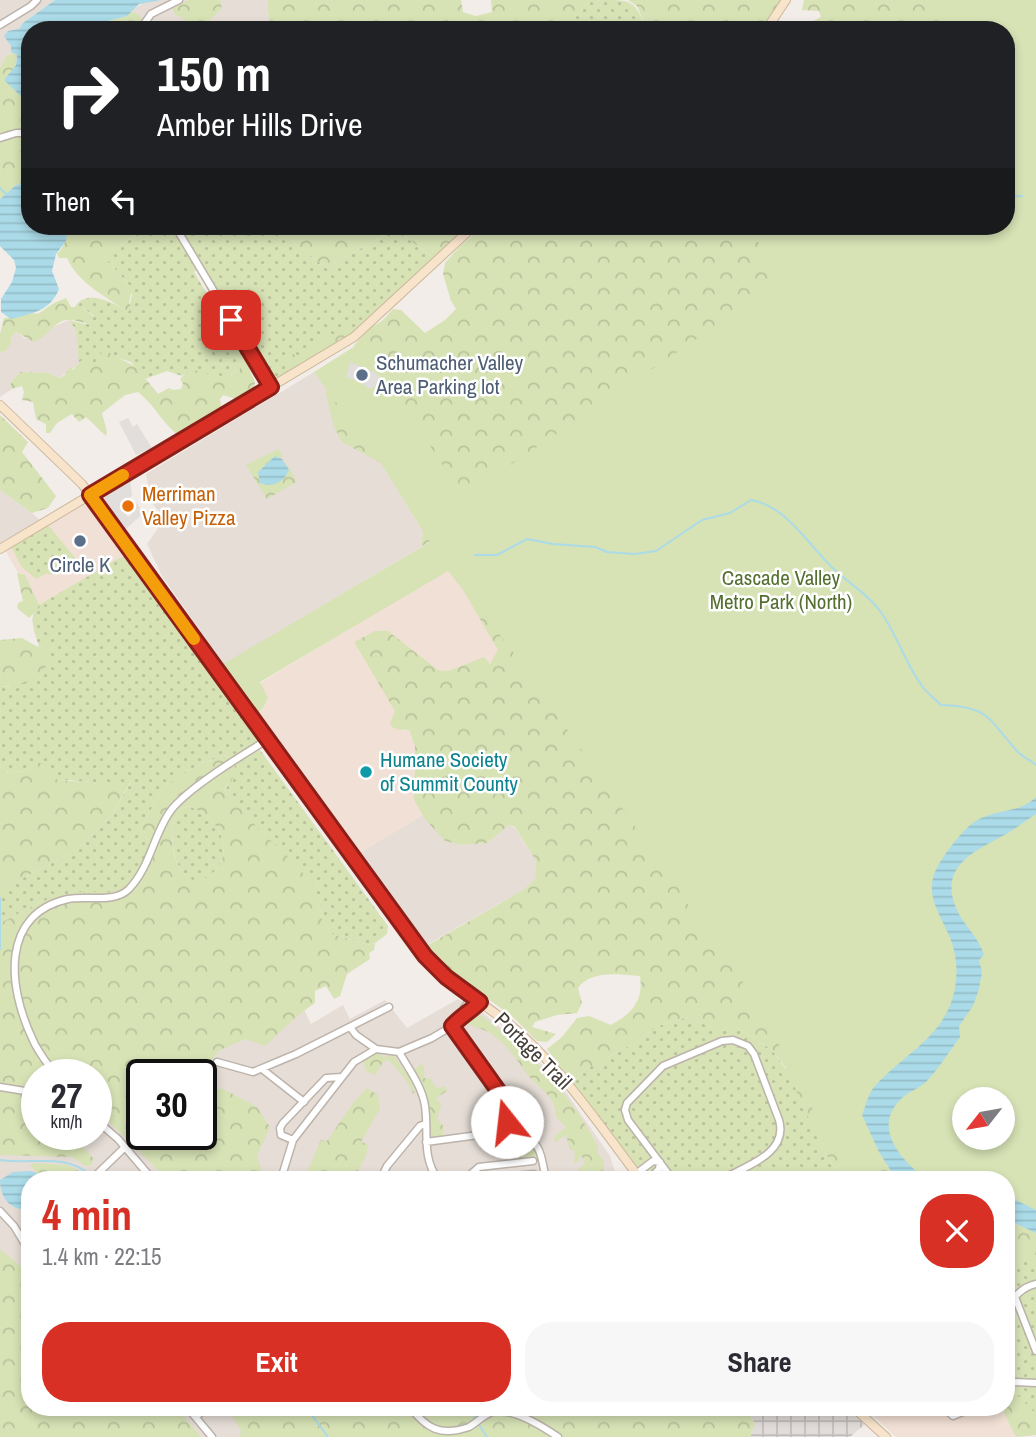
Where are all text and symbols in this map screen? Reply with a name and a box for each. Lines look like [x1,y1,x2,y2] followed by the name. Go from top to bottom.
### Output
[157,40,271,106] text: 150 m
[42,49,133,140] icon: right
[157,103,363,146] text: Amber Hills Drive
[105,182,143,220] icon: left
[42,184,91,219] text: Then
[201,290,261,350] pin
[212,301,250,339] icon: arrive
[375,348,523,401] place label: Schumacher Valley Area Parking lot
[354,367,370,383] marker: Schumacher Valley Area Parking lot
[142,479,236,532] place label: Merriman Valley Pizza
[120,498,136,514] marker: Merriman Valley Pizza
[72,533,88,549] marker: Circle K
[49,550,111,579] place label: Circle K
[710,563,852,616] park label: Cascade Valley Metro Park (North)
[380,745,518,798] place label: Humane Society of Summit County
[358,764,374,780] marker: Humane Society of Summit County
[488,1006,578,1096] street label: Portage Trail
[126,1059,217,1150] speed limit sign: 30
[51,1072,82,1119] text: 27
[470,1085,544,1159] position arrow
[952,1087,1015,1150] north arrow
[952,1087,1015,1150] map controls
[51,1109,83,1134] text: km/h
[42,1187,132,1243] text: 4 min
[920,1194,994,1268] button: close
[42,1241,162,1272] text: 1.4 km · 22:15
[42,1322,511,1402] button: Exit
[525,1322,994,1402] button: Share

